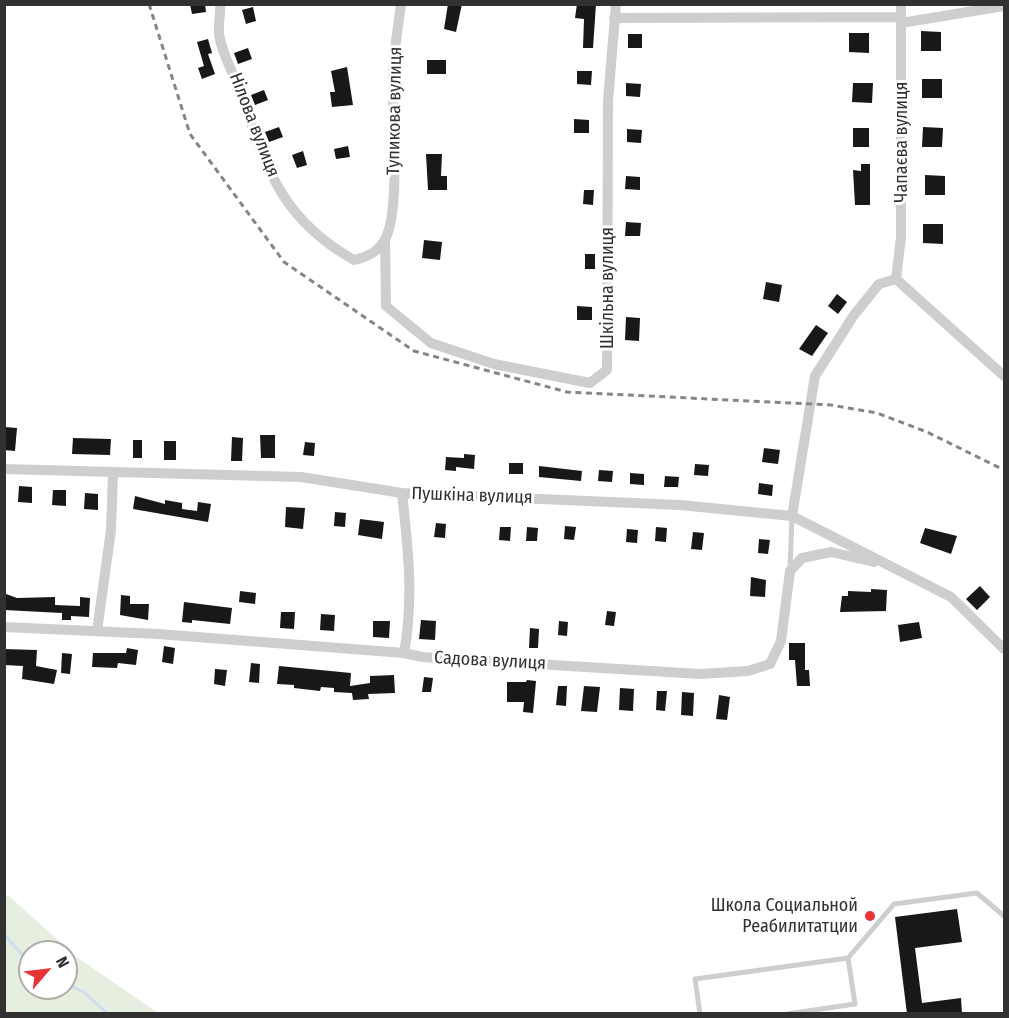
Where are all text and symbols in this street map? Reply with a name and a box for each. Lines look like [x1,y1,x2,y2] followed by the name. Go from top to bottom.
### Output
[383,47,407,175] street label: Тупикова вулиця
[224,70,284,180] street label: Нілова вулиця
[891,82,913,202] street label: Чапаєва вулиця
[597,227,619,349] street label: Шкільна вулиця
[411,483,533,509] street label: Пушкіна вулиця
[433,647,547,675] street label: Садова вулиця
[711,895,858,938] place label: Школа Социальной Реабилитатции
[863,909,877,923] marker: Школа Социальной Реабилитатции
[18,940,78,1000] north arrow
[52,954,73,971] text: N

